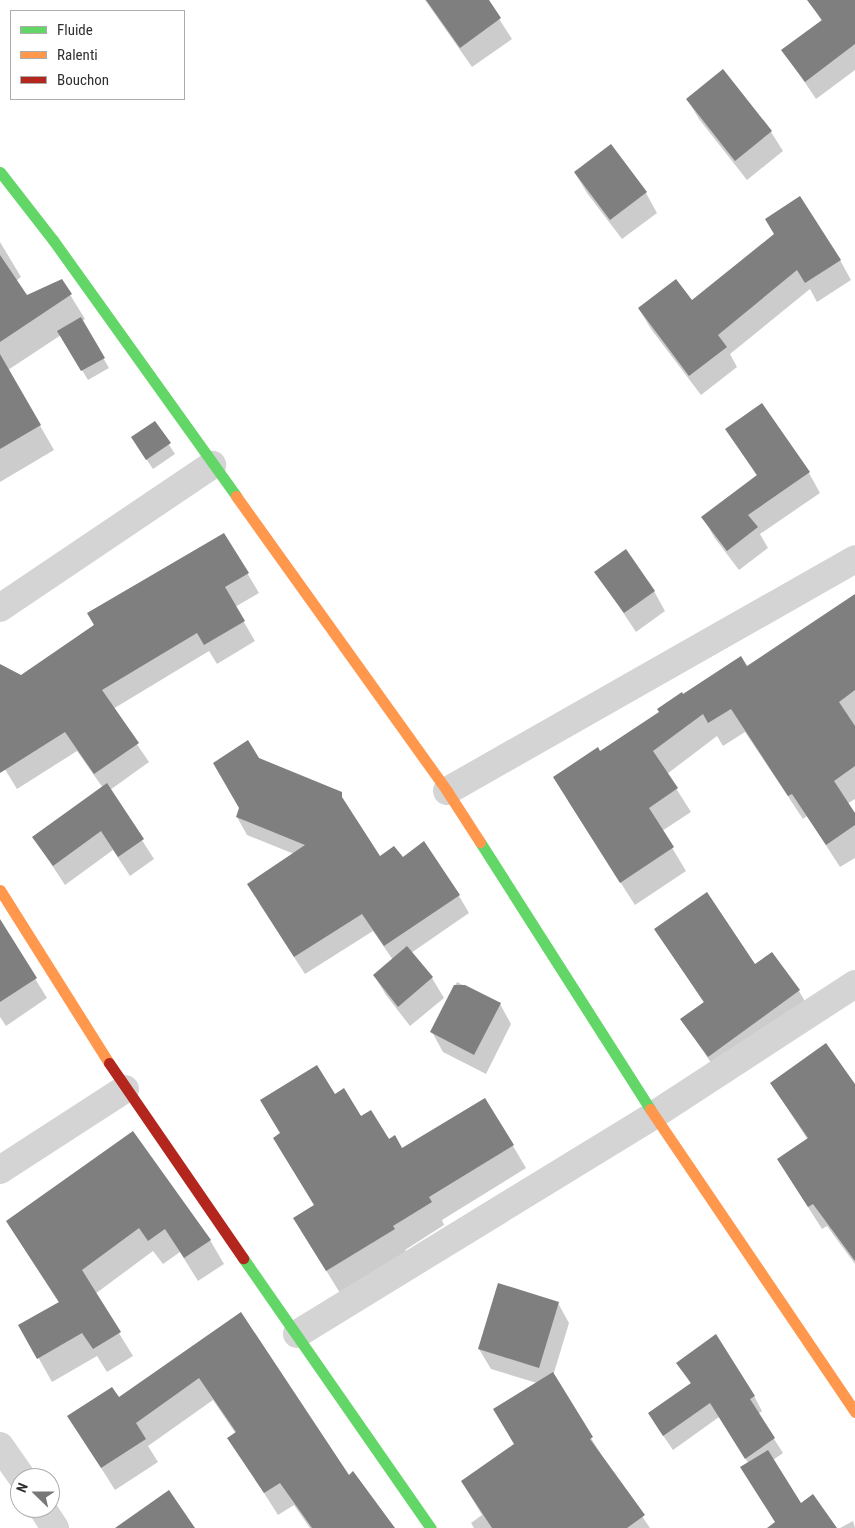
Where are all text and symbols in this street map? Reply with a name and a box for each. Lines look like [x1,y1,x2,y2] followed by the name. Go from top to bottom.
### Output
[10,10,185,100] legend
[57,21,93,39] text: Fluide
[57,46,98,64] text: Ralenti
[57,71,109,89] text: Bouchon
[10,1468,60,1518] north arrow
[13,1481,31,1495] text: N

